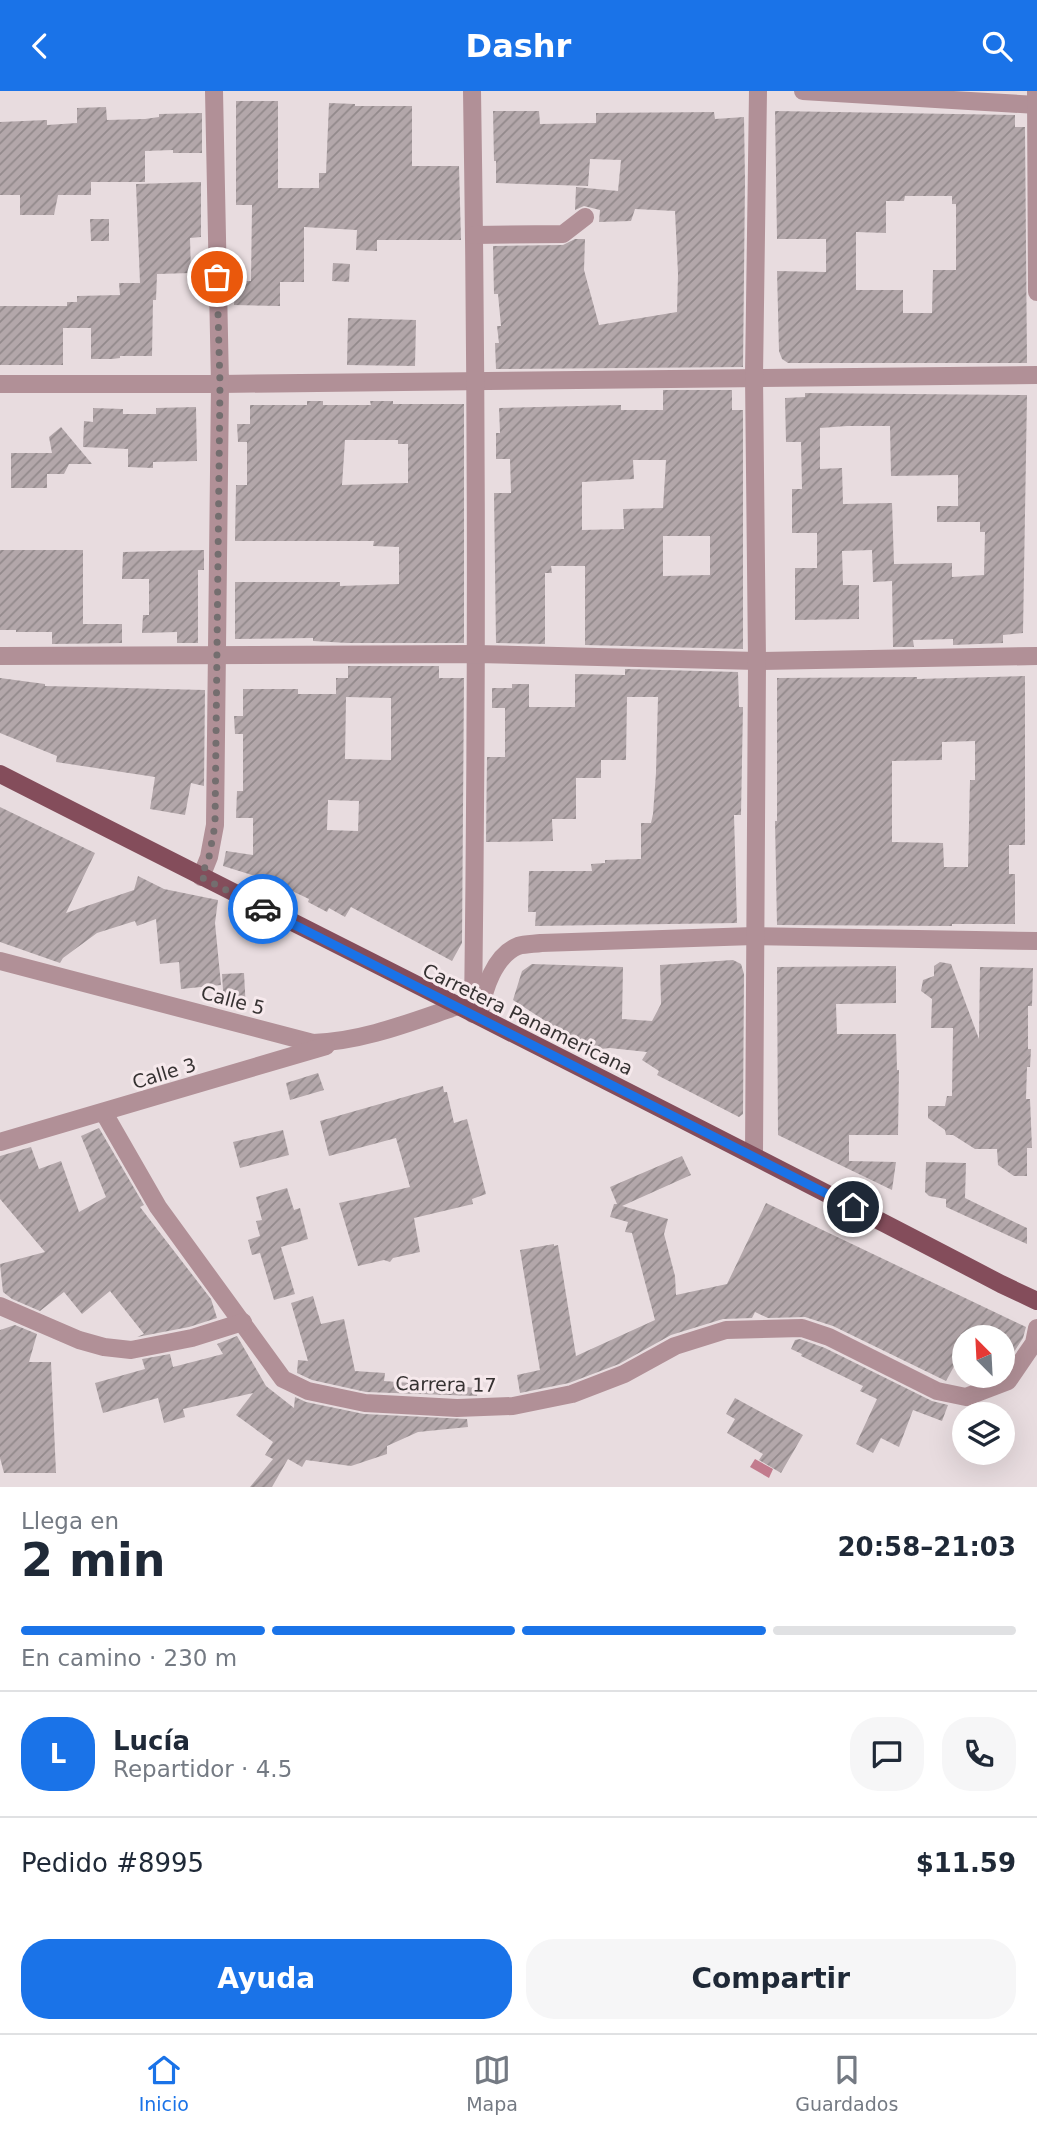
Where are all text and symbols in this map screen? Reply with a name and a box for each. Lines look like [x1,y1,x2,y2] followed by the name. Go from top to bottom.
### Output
[21,27,59,65] icon: back
[466,27,571,65] text: Dashr
[978,27,1016,65] icon: search
[187,247,247,307] pin
[198,258,236,296] icon: bag
[228,874,298,944] courier
[244,890,282,928] icon: car
[419,958,637,1080] street label: Carretera Panamericana
[199,981,267,1019] street label: Calle 5
[130,1053,198,1093] street label: Calle 3
[823,1177,883,1237] pin
[834,1188,872,1226] icon: home
[952,1325,1015,1388] north arrow
[952,1325,1015,1465] map controls
[395,1372,497,1396] street label: Carrera 17
[952,1402,1015,1465] button: layers
[21,1508,119,1534] text: Llega en
[837,1532,1016,1562] text: 20:58–21:03
[21,1533,165,1587] text: 2 min
[21,1645,237,1671] text: En camino · 230 m
[850,1717,924,1791] button: chat
[942,1717,1016,1791] button: phone
[113,1726,190,1756] text: Lucía
[50,1739,66,1769] text: L
[113,1756,292,1782] text: Repartidor · 4.5
[21,1848,204,1878] text: Pedido #8995
[916,1848,1016,1878] text: $11.59
[21,1939,512,2019] button: Ayuda
[526,1939,1016,2019] button: Compartir
[139,2051,189,2115] tab: Inicio
[466,2051,518,2115] tab: Mapa
[795,2051,898,2115] tab: Guardados

